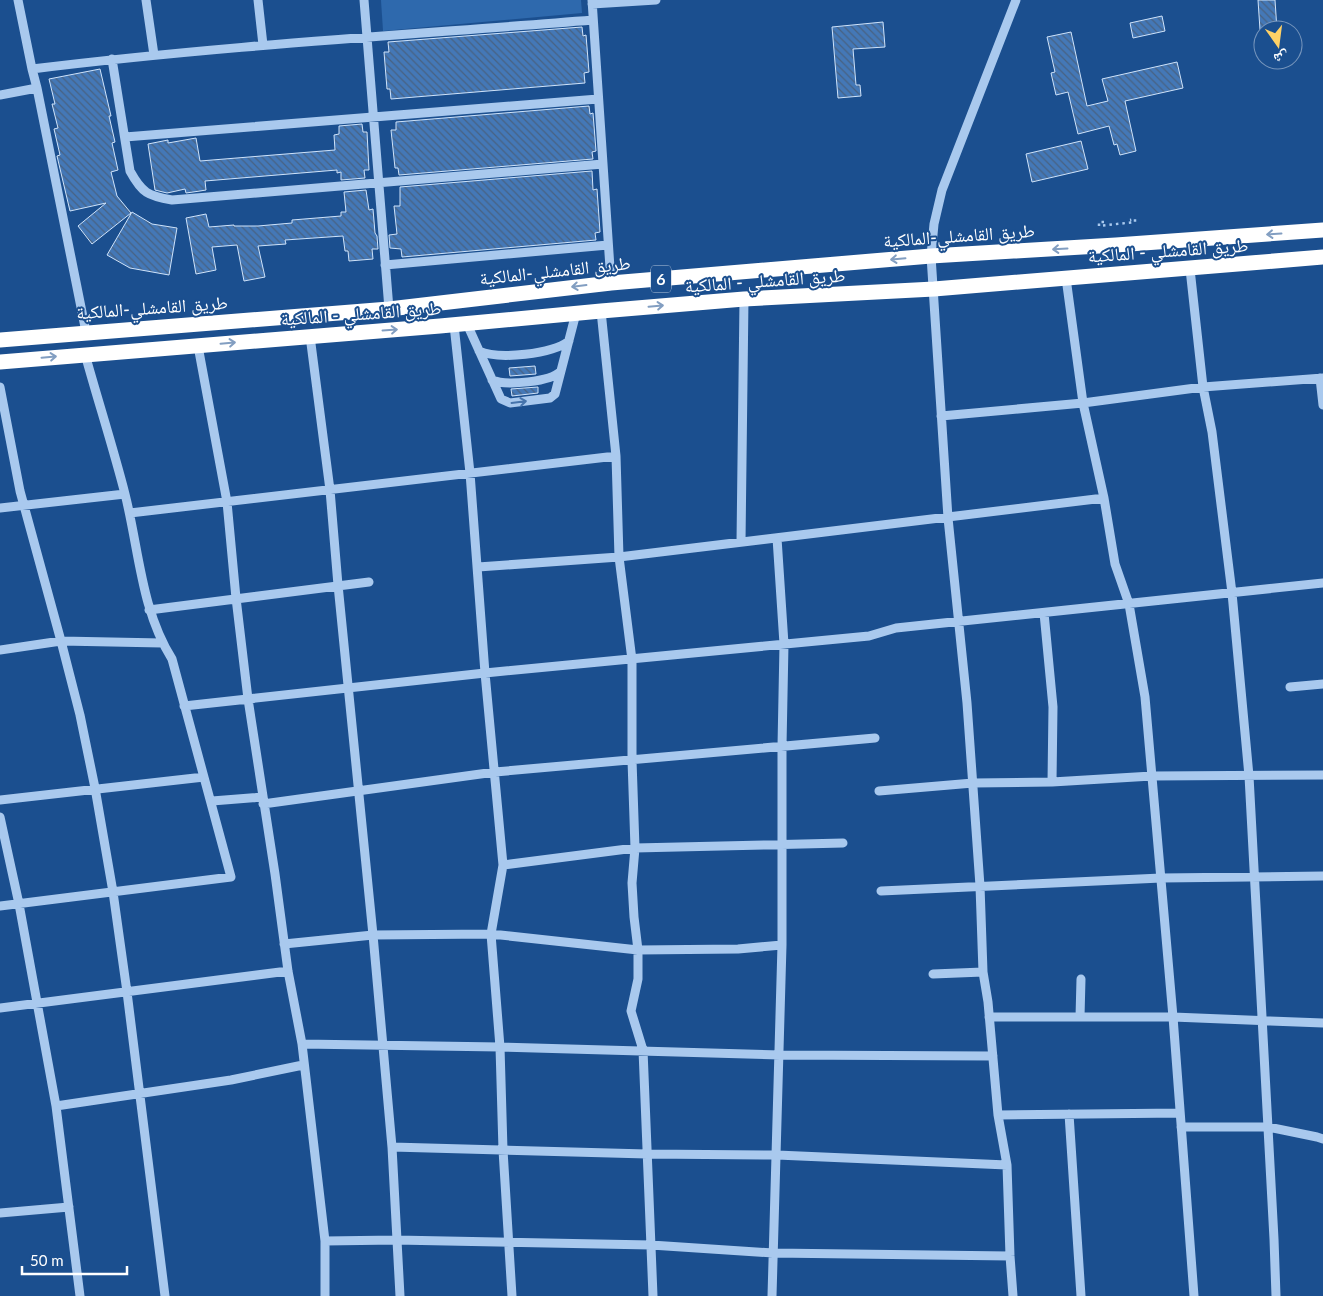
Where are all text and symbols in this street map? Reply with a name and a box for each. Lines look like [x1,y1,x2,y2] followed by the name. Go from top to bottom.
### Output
[1253,20,1303,70] north arrow
[1272,47,1291,68] text: ش
[883,219,1036,256] street label: طريق القامشلي-المالكية
[1267,230,1283,239] one-way arrow
[1087,233,1249,271] street label: طريق القامشلي - المالكية
[1052,244,1068,253] one-way arrow
[478,251,632,293] street label: طريق القامشلي-المالكية
[890,254,906,263] one-way arrow
[684,263,846,301] street label: طريق القامشلي - المالكية
[651,266,671,292] road number: 6
[571,281,587,291] one-way arrow
[76,291,229,328] street label: طريق القامشلي-المالكية
[280,296,442,334] street label: طريق القامشلي - المالكية
[648,302,664,311] one-way arrow
[382,325,398,335] one-way arrow
[220,338,236,348] one-way arrow
[40,353,56,362] one-way arrow
[510,397,526,407] one-way arrow
[22,1244,128,1276] scale bar
[30,1251,64,1269] text: 50 m

